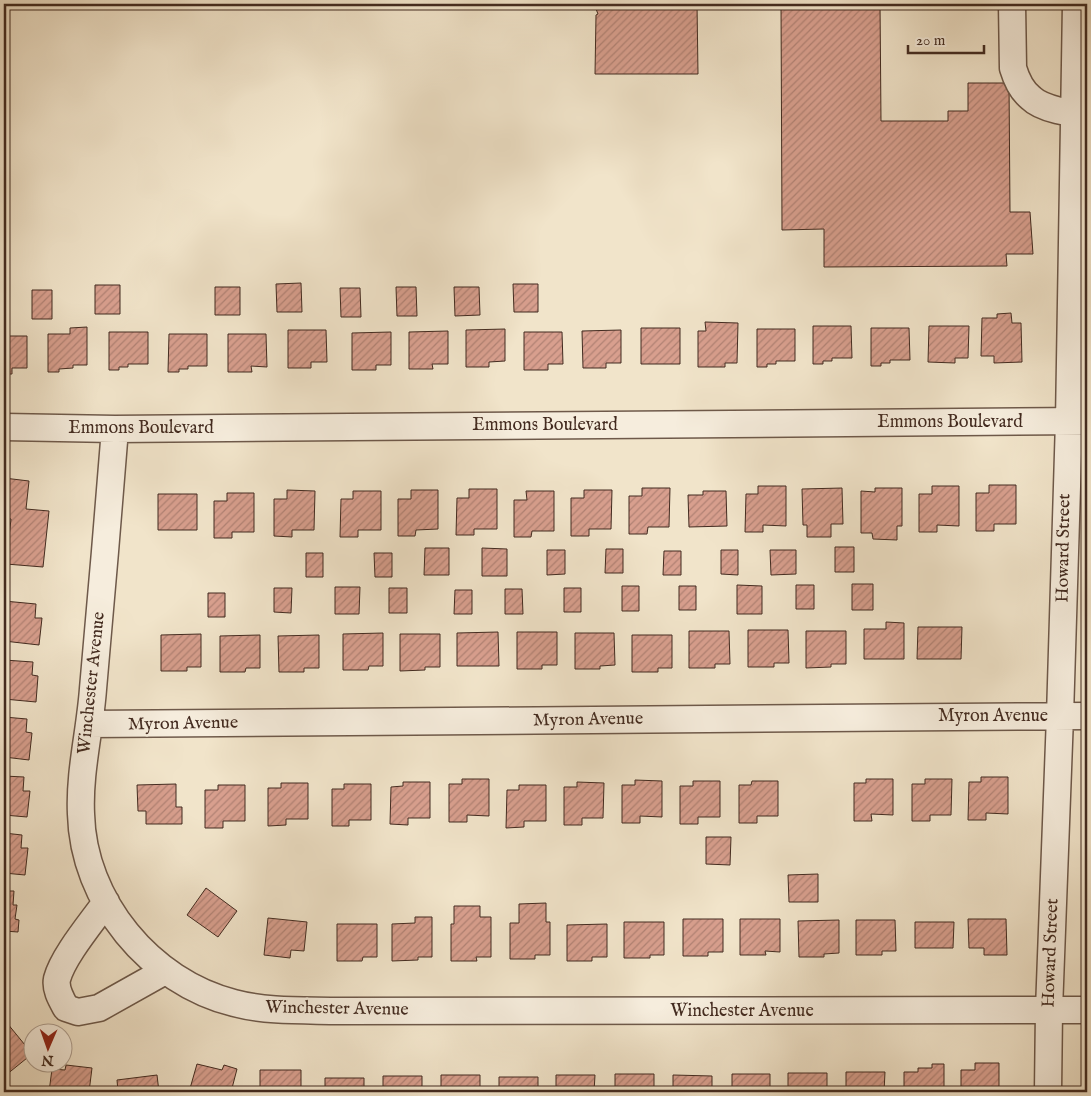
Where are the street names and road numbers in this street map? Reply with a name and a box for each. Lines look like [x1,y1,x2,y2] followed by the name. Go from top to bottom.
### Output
[877,411,1023,434] street label: Emmons Boulevard
[472,414,618,437] street label: Emmons Boulevard
[68,417,214,440] street label: Emmons Boulevard
[1052,493,1076,603] street label: Howard Street
[73,610,111,756] street label: Winchester Avenue
[938,705,1048,728] street label: Myron Avenue
[533,708,643,732] street label: Myron Avenue
[128,712,238,736] street label: Myron Avenue
[1038,898,1064,1008] street label: Howard Street
[265,996,409,1022] street label: Winchester Avenue
[670,1000,814,1023] street label: Winchester Avenue

